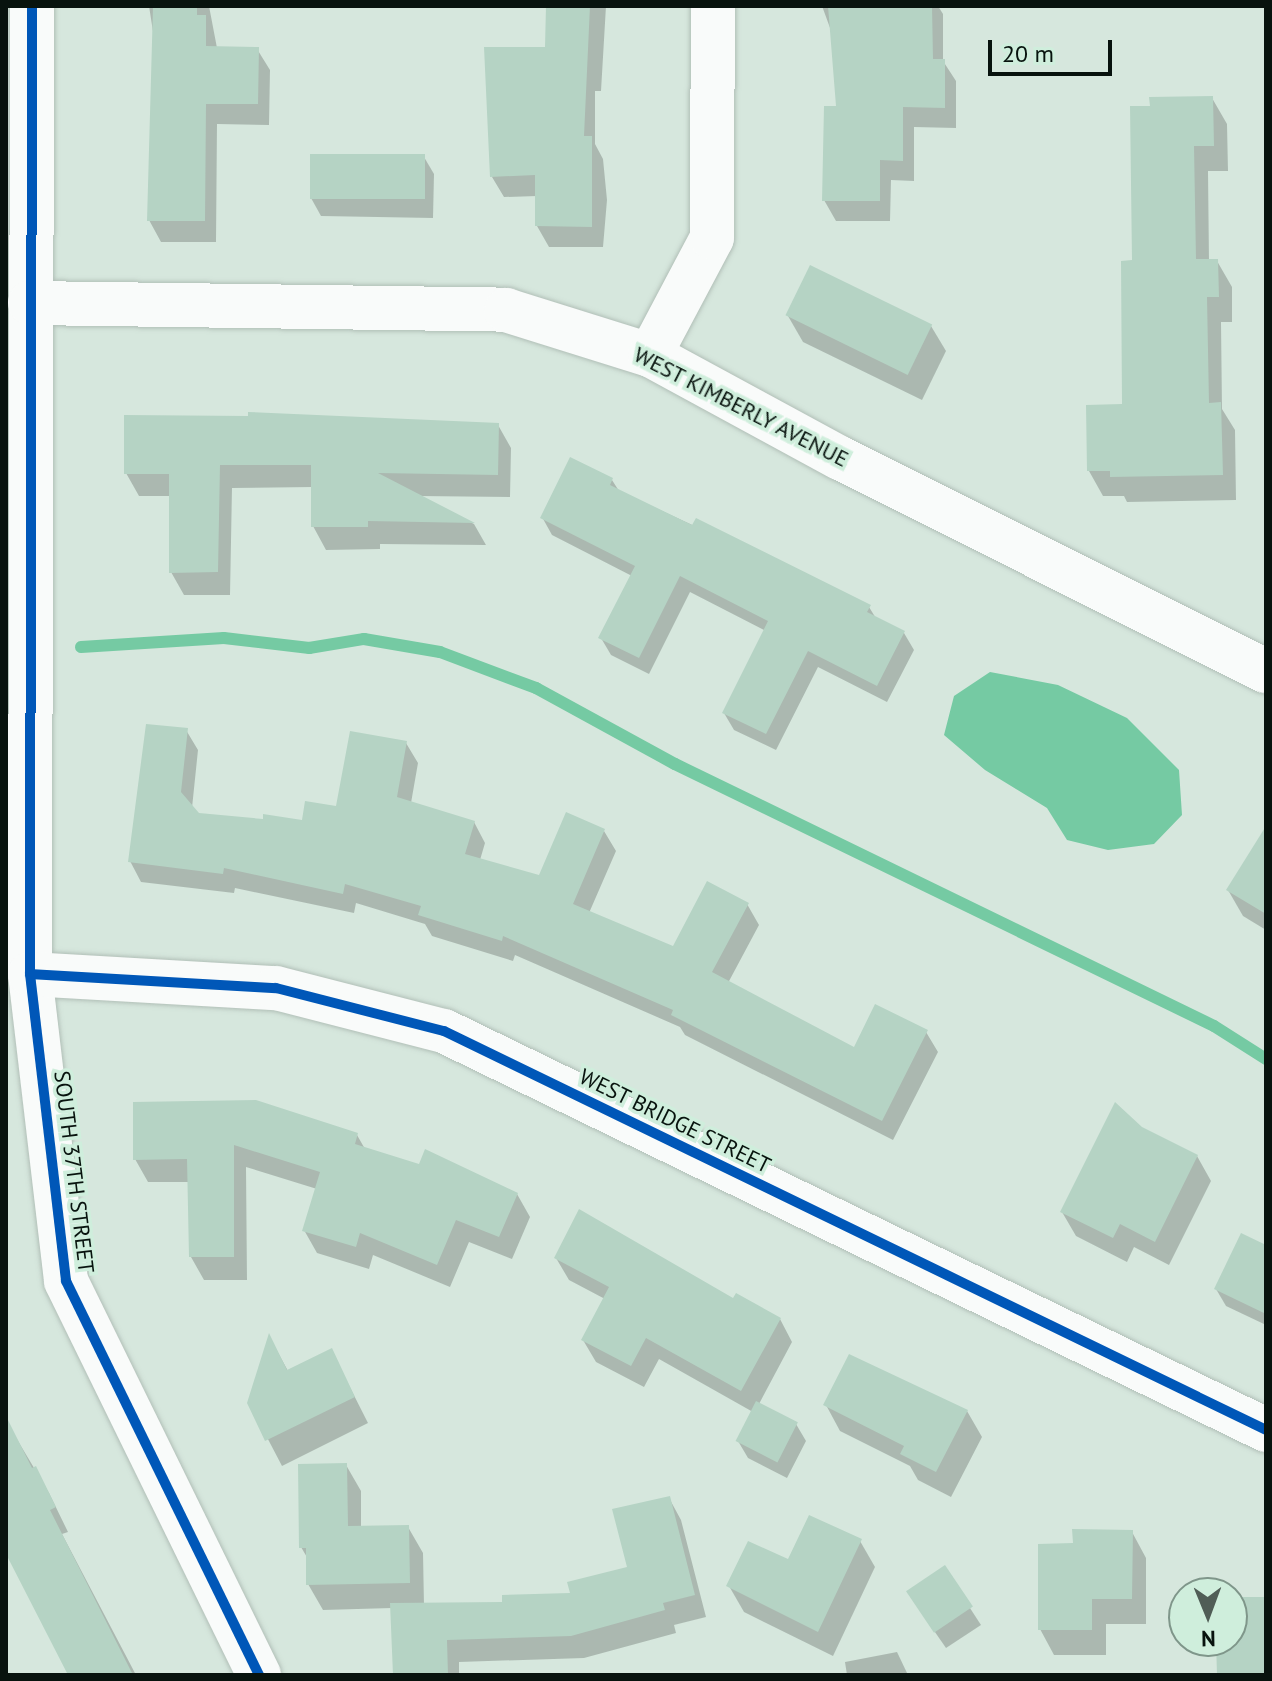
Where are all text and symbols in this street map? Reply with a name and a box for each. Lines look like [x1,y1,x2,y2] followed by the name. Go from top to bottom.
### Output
[992,24,1116,74] scale bar
[1002,38,1054,69] text: 20 m
[629,341,853,473] street label: WEST KIMBERLY AVENUE
[575,1063,775,1179] street label: WEST BRIDGE STREET
[48,1069,100,1275] street label: SOUTH 37TH STREET
[1168,1577,1248,1657] north arrow
[1201,1625,1216,1653] text: N

